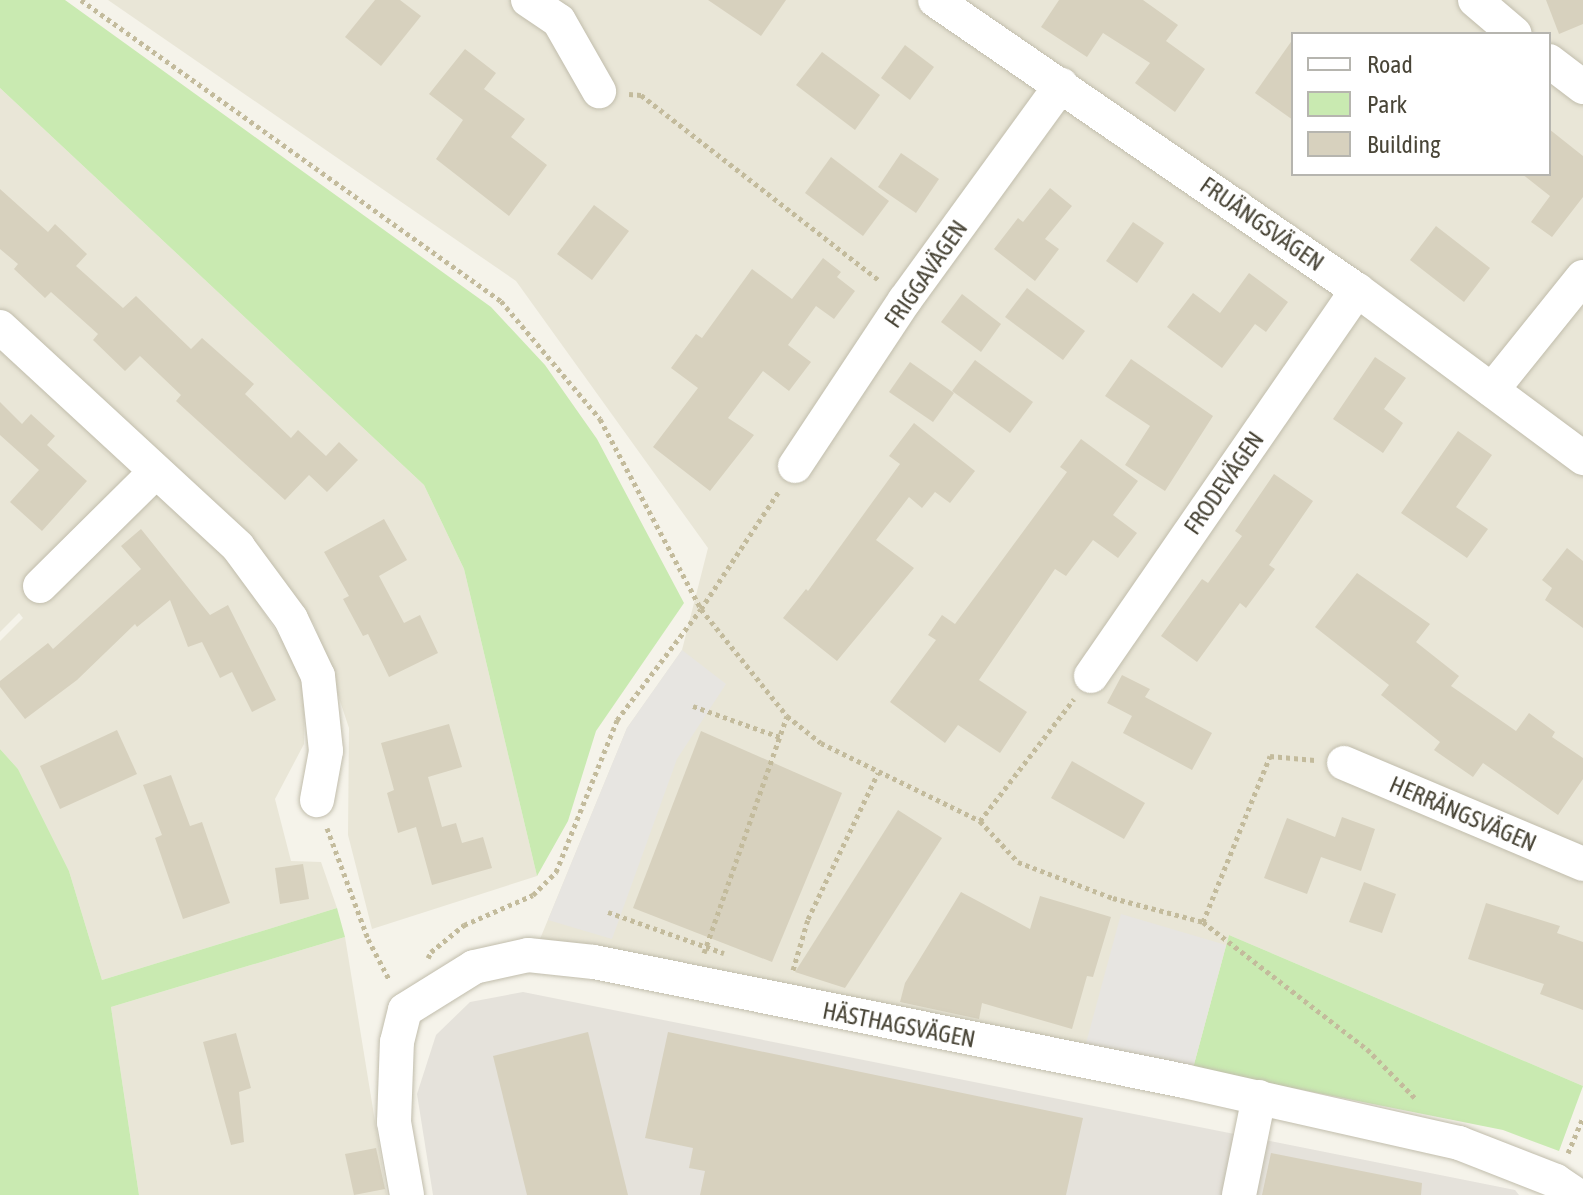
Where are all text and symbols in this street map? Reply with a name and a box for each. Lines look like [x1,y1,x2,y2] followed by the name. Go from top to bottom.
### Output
[1291,32,1551,176] legend
[1367,51,1413,78] text: Road
[1367,91,1407,118] text: Park
[1367,131,1440,158] text: Building
[1194,171,1330,277] street label: FRUÄNGSVÄGEN
[878,215,974,333] street label: FRIGGAVÄGEN
[1178,426,1270,540] street label: FRODEVÄGEN
[1385,770,1541,858] street label: HERRÄNGSVÄGEN
[820,996,978,1054] street label: HÄSTHAGSVÄGEN

